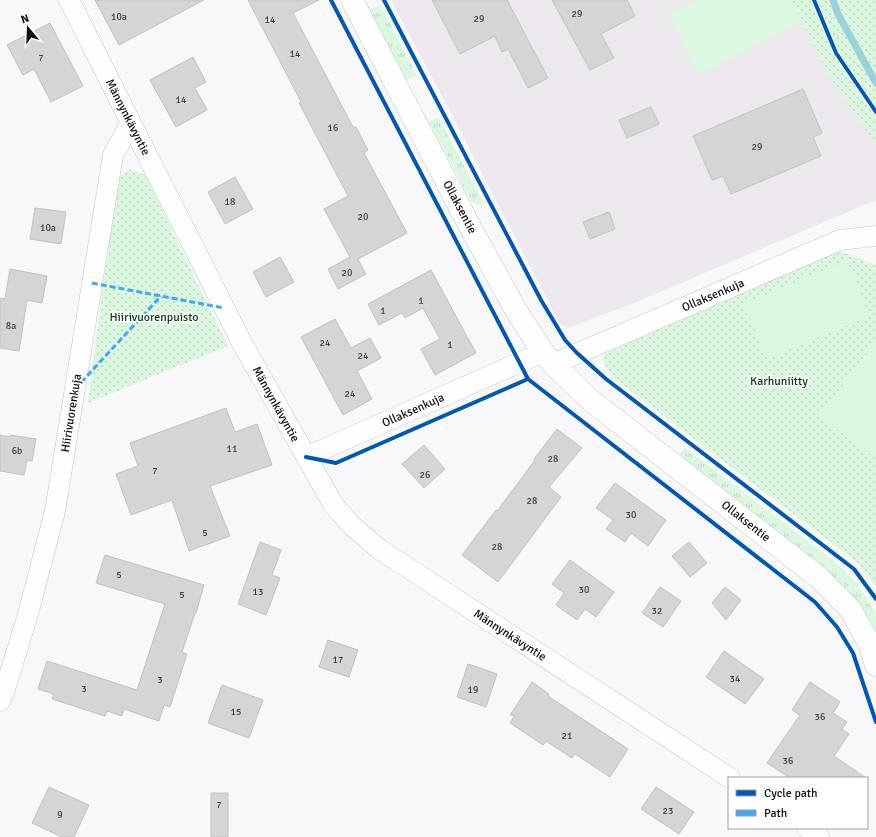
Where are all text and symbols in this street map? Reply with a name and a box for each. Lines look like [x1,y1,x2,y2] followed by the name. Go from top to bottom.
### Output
[8,8,48,48] north arrow
[572,8,582,20] house number: 29
[111,11,127,23] house number: 10a
[19,12,31,26] text: N
[474,13,484,25] house number: 29
[265,14,276,26] house number: 14
[290,48,301,60] house number: 14
[38,52,44,64] house number: 7
[102,76,153,158] street label: Männynkävyntie
[176,94,187,106] house number: 14
[328,122,338,134] house number: 16
[752,141,762,153] house number: 29
[439,178,480,236] street label: Ollaksentie
[225,196,235,208] house number: 18
[358,211,368,223] house number: 20
[40,222,56,234] house number: 10a
[342,267,352,279] house number: 20
[680,276,747,315] street label: Ollaksenkuja
[418,295,424,307] house number: 1
[380,305,386,317] house number: 1
[109,310,199,325] park label: Hiirivuorenpuisto
[6,320,16,332] house number: 8a
[320,337,331,349] house number: 24
[447,339,453,351] house number: 1
[358,350,369,362] house number: 24
[249,364,302,445] street label: Männynkävyntie
[58,373,85,453] street label: Hiirivuorenkuja
[750,374,808,389] park label: Karhuniitty
[345,388,356,400] house number: 24
[380,390,447,431] street label: Ollaksenkuja
[227,443,237,455] house number: 11
[12,445,22,457] house number: 6b
[548,453,558,465] house number: 28
[152,465,158,477] house number: 7
[420,469,430,481] house number: 26
[527,495,537,507] house number: 28
[718,498,773,545] street label: Ollaksentie
[626,509,636,521] house number: 30
[202,527,208,539] house number: 5
[492,541,502,553] house number: 28
[116,569,122,581] house number: 5
[579,584,589,596] house number: 30
[253,586,263,598] house number: 13
[179,589,185,601] house number: 5
[652,605,662,617] house number: 32
[470,606,549,665] street label: Männynkävyntie
[333,654,343,666] house number: 17
[730,673,741,685] house number: 34
[157,674,163,686] house number: 3
[81,683,87,695] house number: 3
[468,684,478,696] house number: 19
[231,706,241,718] house number: 15
[815,711,825,723] house number: 36
[562,730,572,742] house number: 21
[783,755,793,767] house number: 36
[728,777,868,829] legend
[764,786,817,801] text: Cycle path
[216,799,222,811] house number: 7
[663,805,673,817] house number: 23
[764,806,787,821] text: Path
[57,809,63,821] house number: 9

